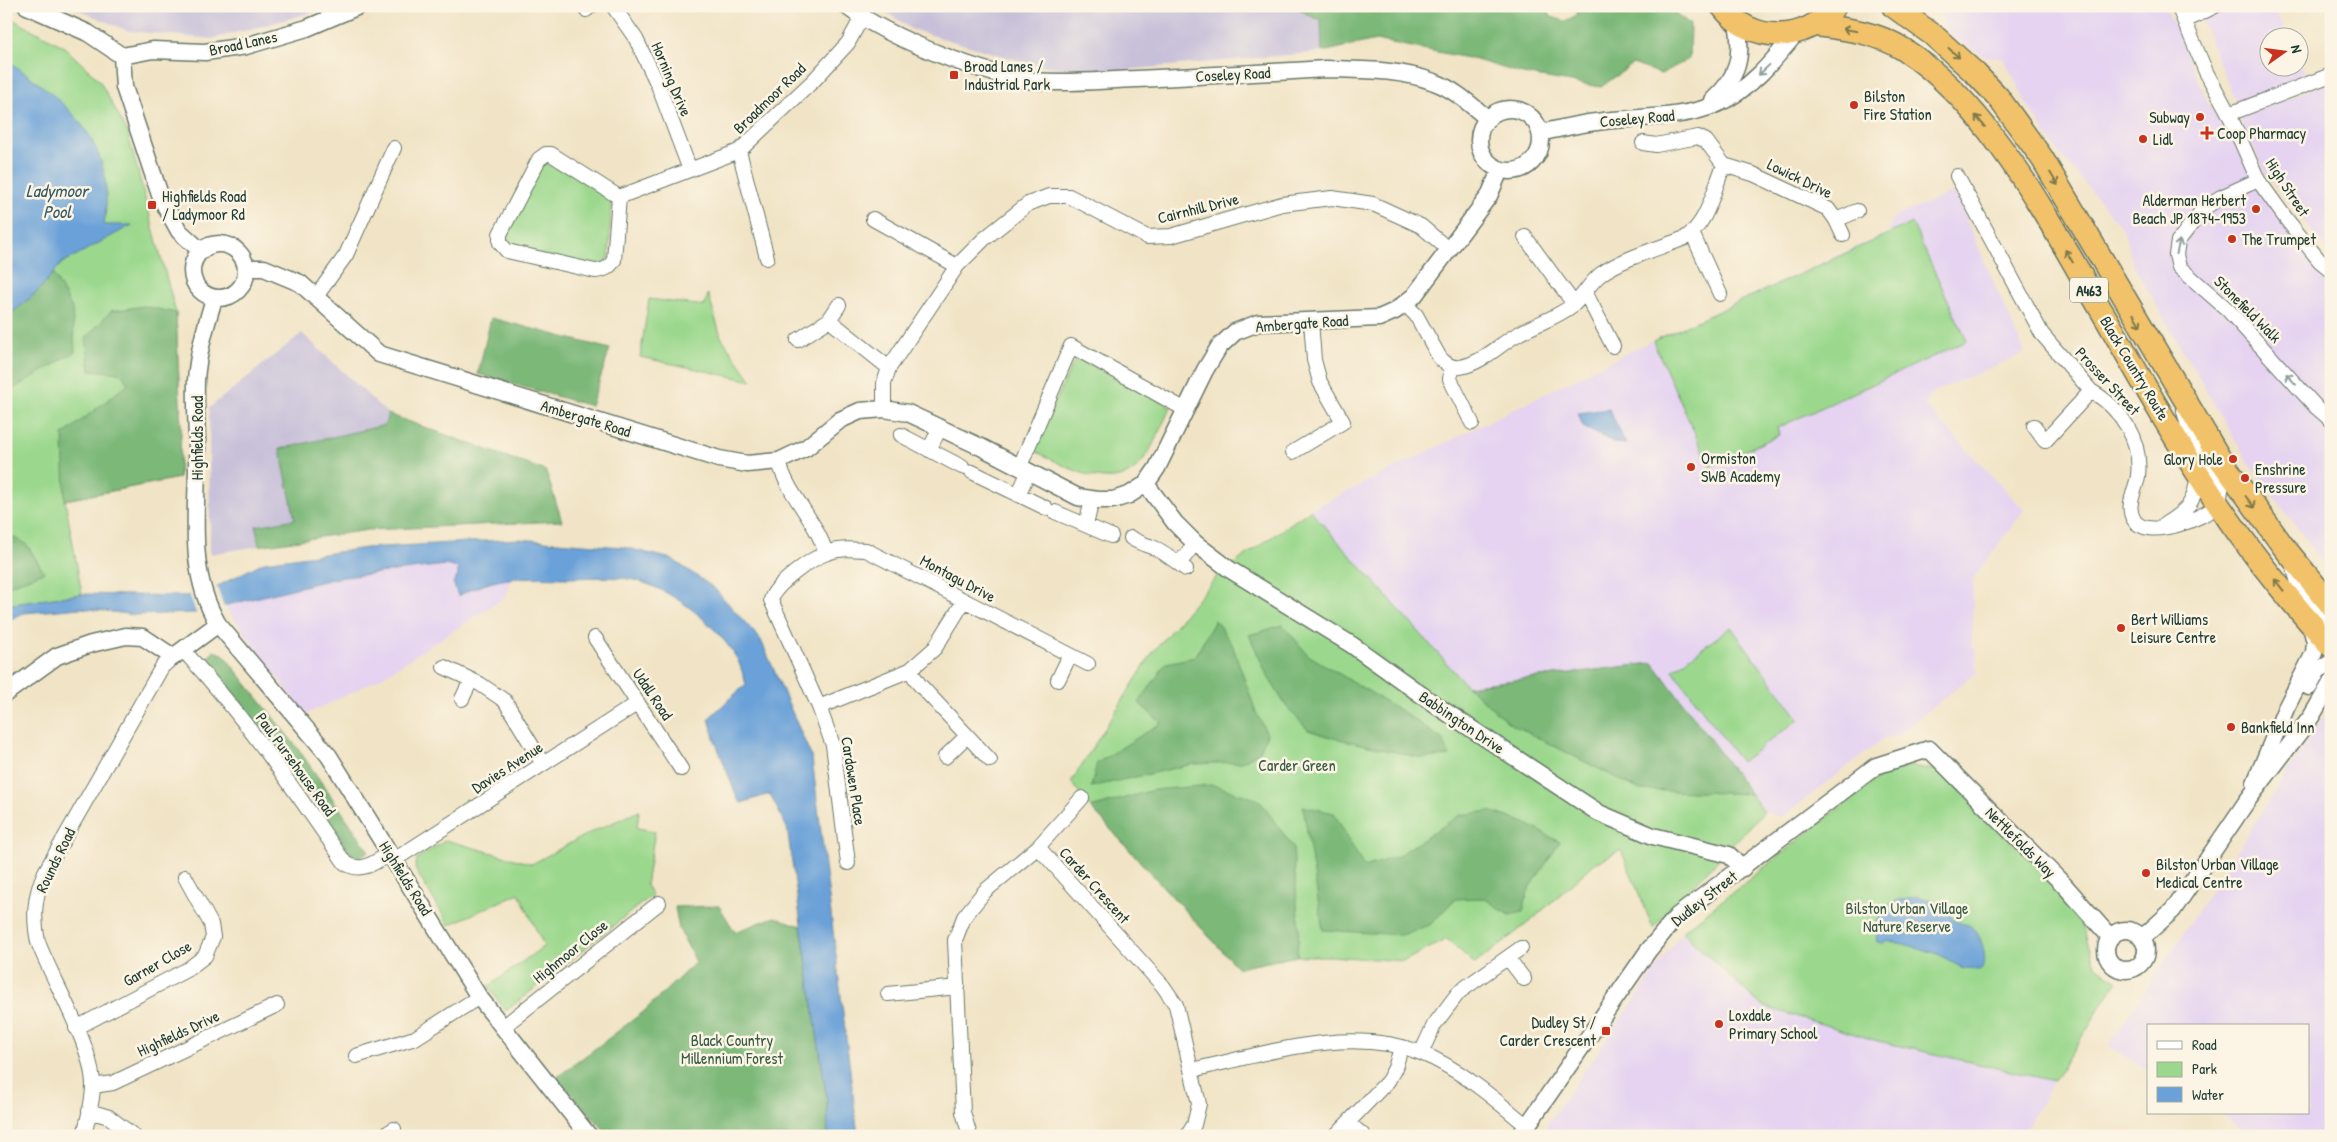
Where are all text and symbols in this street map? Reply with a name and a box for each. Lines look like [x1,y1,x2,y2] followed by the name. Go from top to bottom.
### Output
[1843,24,1859,34] one-way arrow
[207,25,279,61] street label: Broad Lanes
[2260,28,2310,78] north arrow
[646,38,698,120] street label: Horning Drive
[2287,43,2307,55] text: N
[1947,47,1960,59] one-way arrow
[964,55,1050,95] place label: Broad Lanes / Industrial Park
[728,58,810,138] street label: Broadmoor Road
[1195,61,1271,87] street label: Coseley Road
[1757,64,1770,76] one-way arrow
[948,69,960,81] marker: Broad Lanes / Industrial Park
[1863,85,1932,125] place label: Bilston Fire Station
[1848,99,1860,111] marker: Bilston Fire Station
[1599,104,1675,132] street label: Coseley Road
[2149,106,2190,128] place label: Subway
[2194,111,2206,123] marker: Subway
[1975,114,1986,127] one-way arrow
[2217,122,2306,144] place label: Coop Pharmacy
[2201,127,2213,139] marker: Coop Pharmacy
[2153,128,2174,150] place label: Lidl
[2137,133,2149,145] marker: Lidl
[1764,153,1837,204] street label: Lowick Drive
[2261,153,2315,221] street label: High Street
[2050,172,2060,186] one-way arrow
[26,178,90,224] water label: Ladymoor Pool
[162,185,246,225] place label: Highfields Road / Ladymoor Rd
[1155,187,1242,229] street label: Cairnhill Drive
[2133,189,2246,229] place label: Alderman Herbert Beach JP 1874-1953
[146,199,158,211] marker: Highfields Road / Ladymoor Rd
[2250,203,2262,215] marker: Alderman Herbert Beach JP 1874-1953
[2242,228,2316,250] place label: The Trumpet
[2226,233,2238,245] marker: The Trumpet
[2174,239,2184,255] one-way arrow
[2064,250,2074,264] one-way arrow
[2210,271,2287,348] street label: Stonefield Walk
[2070,278,2108,302] road number: A463
[1255,309,1349,337] street label: Ambergate Road
[2095,312,2175,425] street label: Black Country Route
[2132,312,2142,326] one-way arrow
[2071,342,2146,420] street label: Prosser Street
[2285,373,2297,386] one-way arrow
[538,394,634,442] street label: Ambergate Road
[186,396,208,480] street label: Highfields Road
[1701,447,1781,487] place label: Ormiston SWB Academy
[2163,448,2224,470] place label: Glory Hole
[2227,453,2239,465] marker: Glory Hole
[2255,458,2307,498] place label: Enshrine Pressure
[1685,461,1697,473] marker: Ormiston SWB Academy
[2239,472,2251,484] marker: Enshrine Pressure
[2245,495,2255,509] one-way arrow
[917,549,1000,607] street label: Montagu Drive
[2273,579,2284,592] one-way arrow
[2131,608,2217,648] place label: Bert Williams Leisure Centre
[2115,622,2127,634] marker: Bert Williams Leisure Centre
[628,664,678,724] street label: Udall Road
[1415,685,1509,759] street label: Babbington Drive
[251,708,341,820] street label: Paul Pursehouse Road
[2241,716,2314,738] place label: Bankfield Inn
[2225,721,2237,733] marker: Bankfield Inn
[467,735,547,798] street label: Davies Avenue
[836,735,872,827] street label: Cardowen Place
[1258,754,1336,776] park label: Carder Green
[1981,802,2061,882] street label: Nettlefolds Way
[30,824,80,896] street label: Rounds Road
[374,836,438,920] street label: Highfields Road
[1055,842,1136,929] street label: Carder Crescent
[2156,853,2280,893] place label: Bilston Urban Village Medical Centre
[1666,865,1742,931] street label: Dudley Street
[2140,867,2152,879] marker: Bilston Urban Village Medical Centre
[1846,897,1969,937] park label: Bilston Urban Village Nature Reserve
[528,914,613,988] street label: Highmoor Close
[119,934,196,991] street label: Garner Close
[133,1004,223,1062] street label: Highfields Drive
[1729,1004,1818,1044] place label: Loxdale Primary School
[1500,1011,1596,1051] place label: Dudley St / Carder Crescent
[1713,1018,1725,1030] marker: Loxdale Primary School
[2147,1024,2310,1114] legend
[1600,1025,1612,1037] marker: Dudley St / Carder Crescent
[681,1029,783,1069] park label: Black Country Millennium Forest
[2192,1034,2217,1055] text: Road
[2192,1058,2217,1079] text: Park
[2192,1084,2224,1105] text: Water

